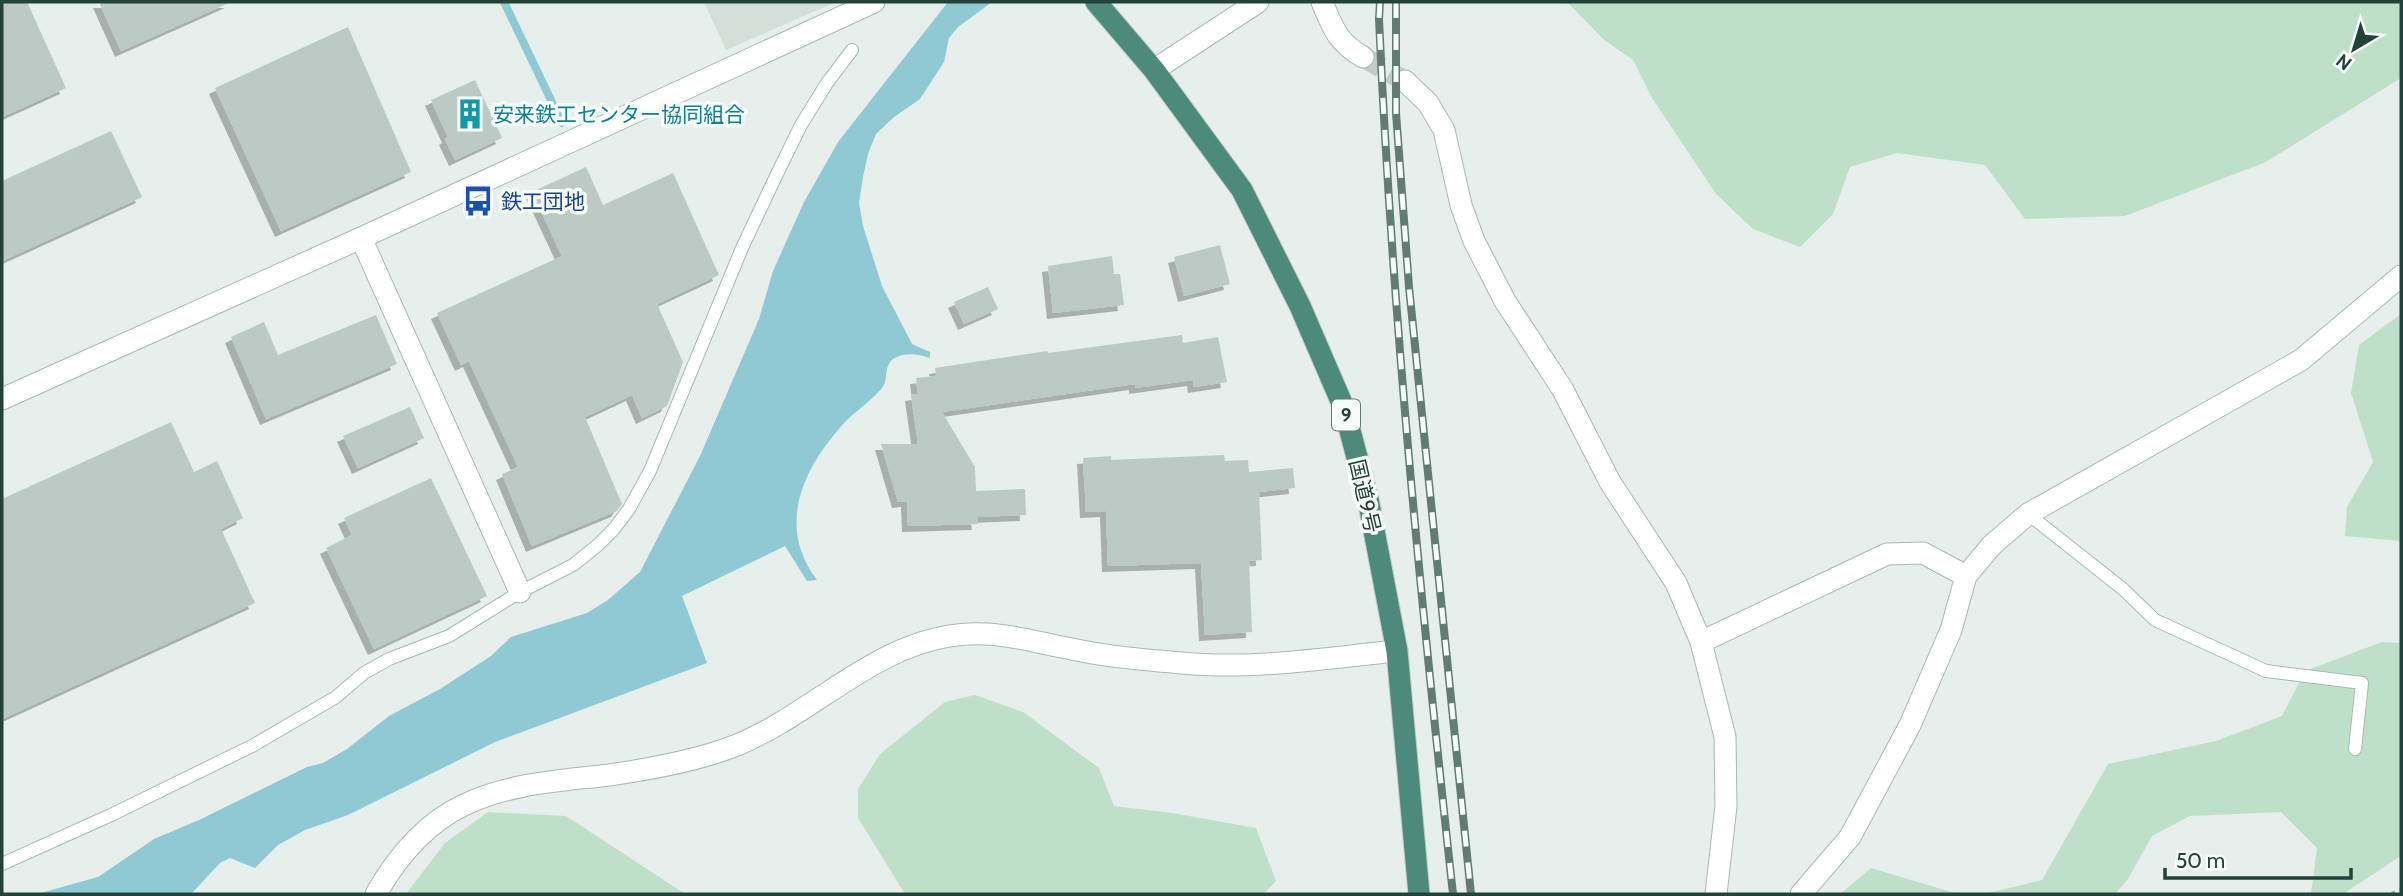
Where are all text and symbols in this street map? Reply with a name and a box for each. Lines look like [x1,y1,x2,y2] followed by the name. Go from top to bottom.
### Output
[2319,14,2389,84] north arrow
[2331,49,2356,75] text: N
[453,97,487,131] building icon: 安来鉄工センター協同組合
[493,102,745,127] place label: 安来鉄工センター協同組合
[461,184,495,218] bus stop icon: 鉄工団地
[501,189,585,214] place label: 鉄工団地
[1332,400,1360,430] road number: 9
[1344,457,1386,535] street label: 国道9号
[2165,836,2350,880] scale bar
[2176,848,2225,873] text: 50 m

